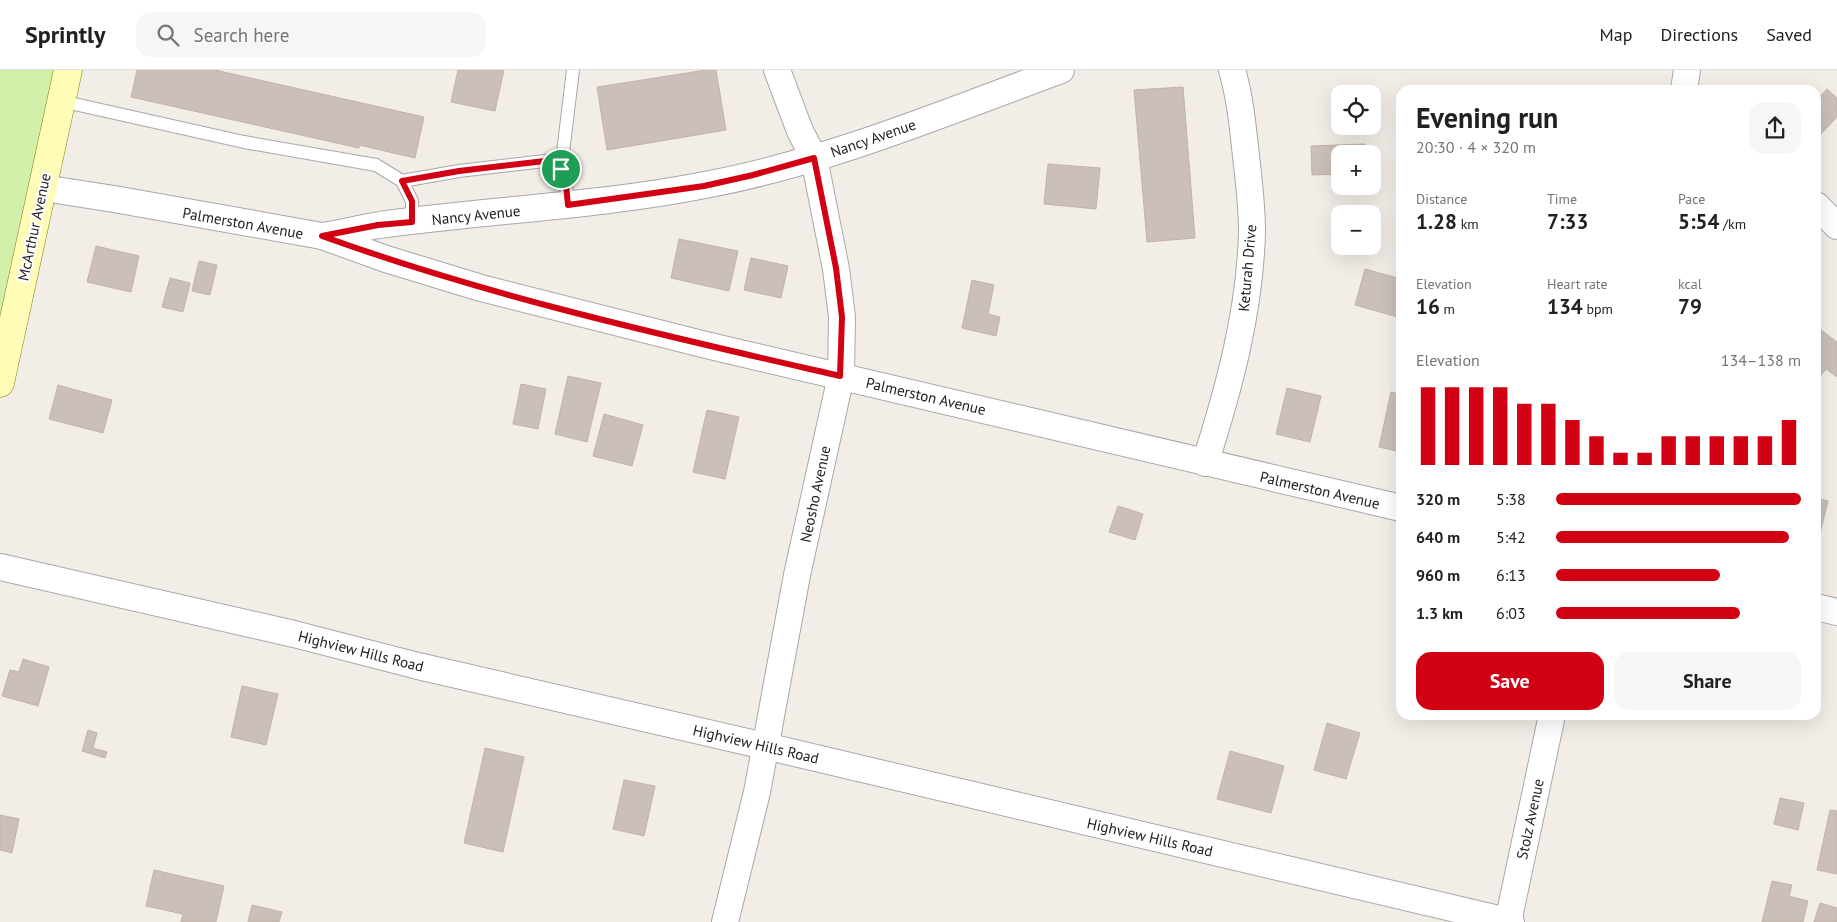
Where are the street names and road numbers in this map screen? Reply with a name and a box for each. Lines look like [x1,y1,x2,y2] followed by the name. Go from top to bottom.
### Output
[828,115,918,161] street label: Nancy Avenue
[13,171,55,283] street label: McArthur Avenue
[431,201,521,229] street label: Nancy Avenue
[181,203,305,243] street label: Palmerston Avenue
[1234,224,1260,312] street label: Keturah Drive
[864,373,988,419] street label: Palmerston Avenue
[795,444,835,544] street label: Neosho Avenue
[1258,467,1382,513] street label: Palmerston Avenue
[296,626,426,676] street label: Highview Hills Road
[691,720,821,768] street label: Highview Hills Road
[1512,777,1548,861] street label: Stolz Avenue
[1085,813,1215,861] street label: Highview Hills Road

